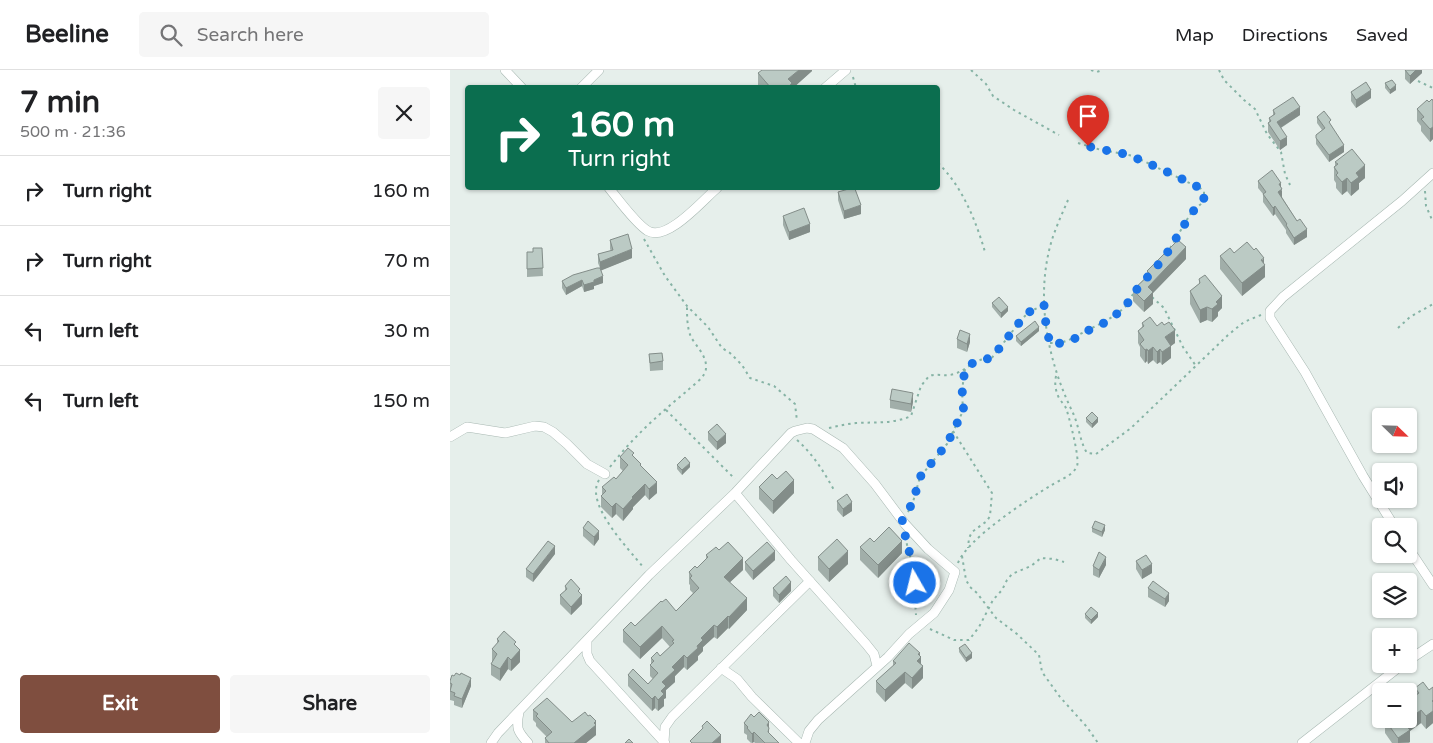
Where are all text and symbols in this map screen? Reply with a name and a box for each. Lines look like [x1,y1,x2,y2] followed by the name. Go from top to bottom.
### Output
[139,12,489,57] search box
[25,20,109,49] text: Beeline
[157,21,185,49] icon: search
[197,24,304,46] text: Search here
[1175,24,1214,46] text: Map
[1242,24,1328,46] text: Directions
[1356,24,1408,46] text: Saved
[20,84,100,121] text: 7 min
[378,87,430,139] button: close
[1067,95,1109,146] pin
[1074,102,1102,130] icon: arrive
[568,104,675,146] text: 160 m
[485,105,550,170] icon: right
[20,122,126,142] text: 500 m · 21:36
[568,146,670,172] text: Turn right
[20,177,48,205] icon: right
[63,180,151,202] text: Turn right
[372,180,430,202] text: 160 m
[20,247,48,275] icon: right
[63,250,151,272] text: Turn right
[384,250,430,272] text: 70 m
[20,317,48,345] icon: left
[63,320,139,342] text: Turn left
[384,320,430,342] text: 30 m
[20,387,48,415] icon: left
[63,390,139,412] text: Turn left
[372,390,430,412] text: 150 m
[1372,408,1418,452] north arrow
[1372,408,1417,728] map controls
[1372,463,1417,508] button: sound
[1372,518,1417,563] button: search
[888,556,940,608] position arrow
[1372,573,1417,618] button: layers
[1372,628,1417,673] button: +
[20,675,220,733] button: Exit
[230,675,430,733] button: Share
[1372,683,1417,728] button: −

